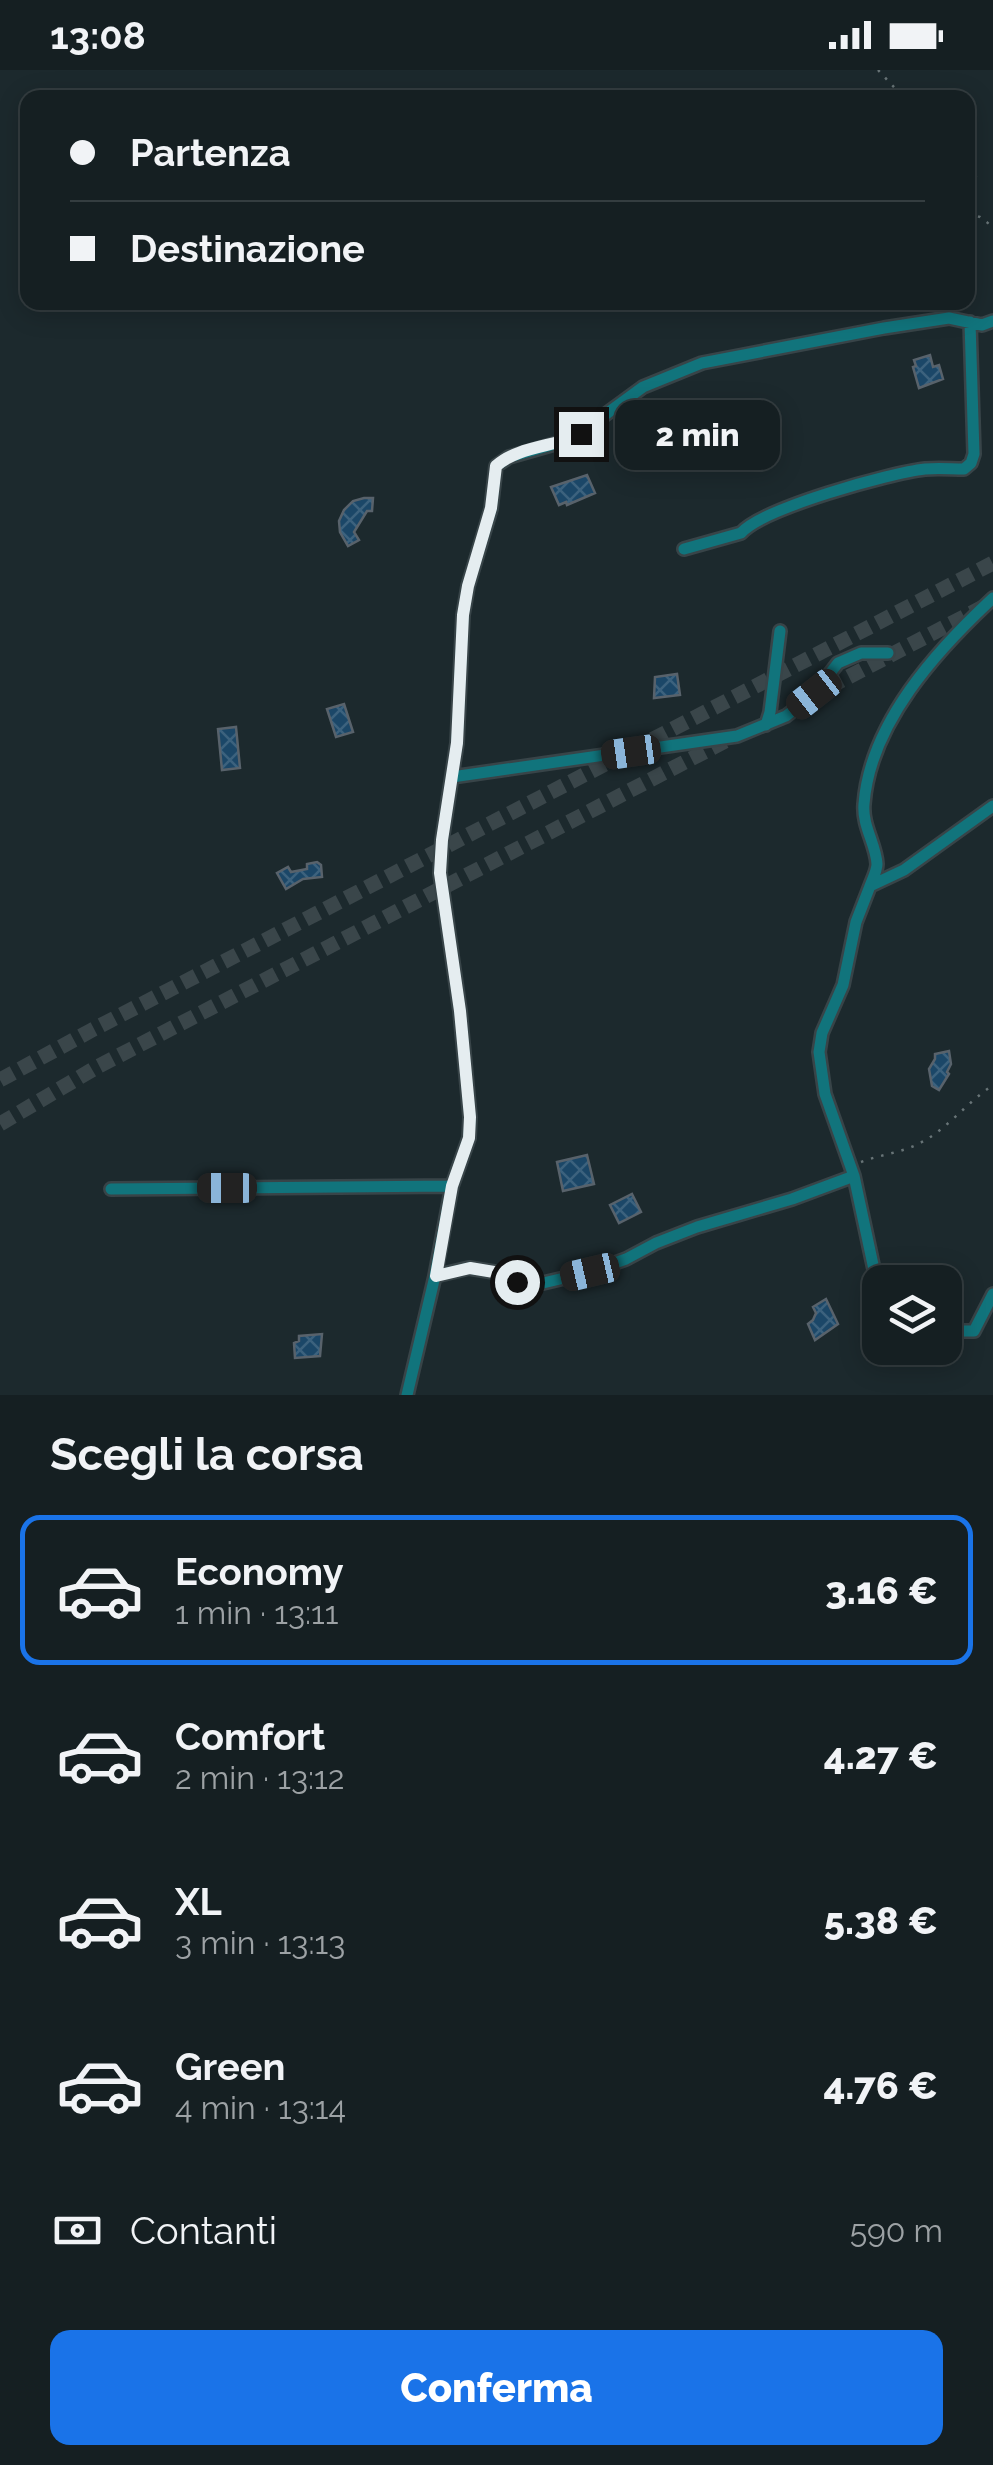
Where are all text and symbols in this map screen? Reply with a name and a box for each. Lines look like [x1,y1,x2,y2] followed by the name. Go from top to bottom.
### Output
[50,13,146,58] text: 13:08
[130,130,291,175] text: Partenza
[130,226,365,271] text: Destinazione
[616,399,781,469] callout: 2 min
[559,412,604,457] route end
[655,416,740,453] text: 2 min
[781,664,847,724] car
[599,733,663,771] car
[197,1173,257,1203] car
[557,1251,623,1293] car
[495,1260,540,1305] route start
[862,1265,962,1365] map controls
[862,1265,962,1365] button: layers
[50,1428,364,1481] text: Scegli la corsa
[55,1545,145,1635] icon: car
[175,1549,344,1594] text: Economy
[825,1568,938,1613] text: 3.16 €
[175,1594,338,1631] text: 1 min · 13:11
[55,1710,145,1800] icon: car
[175,1714,325,1759] text: Comfort
[824,1733,938,1778] text: 4.27 €
[175,1759,344,1796] text: 2 min · 13:12
[55,1875,145,1965] icon: car
[175,1879,222,1924] text: XL
[824,1898,938,1943] text: 5.38 €
[175,1924,345,1961] text: 3 min · 13:13
[55,2040,145,2130] icon: car
[175,2044,285,2089] text: Green
[823,2063,938,2108] text: 4.76 €
[175,2089,346,2126] text: 4 min · 13:14
[50,2203,105,2258] icon: cash
[130,2208,277,2253] text: Contanti
[850,2212,943,2249] text: 590 m
[50,2330,943,2445] button: Conferma

